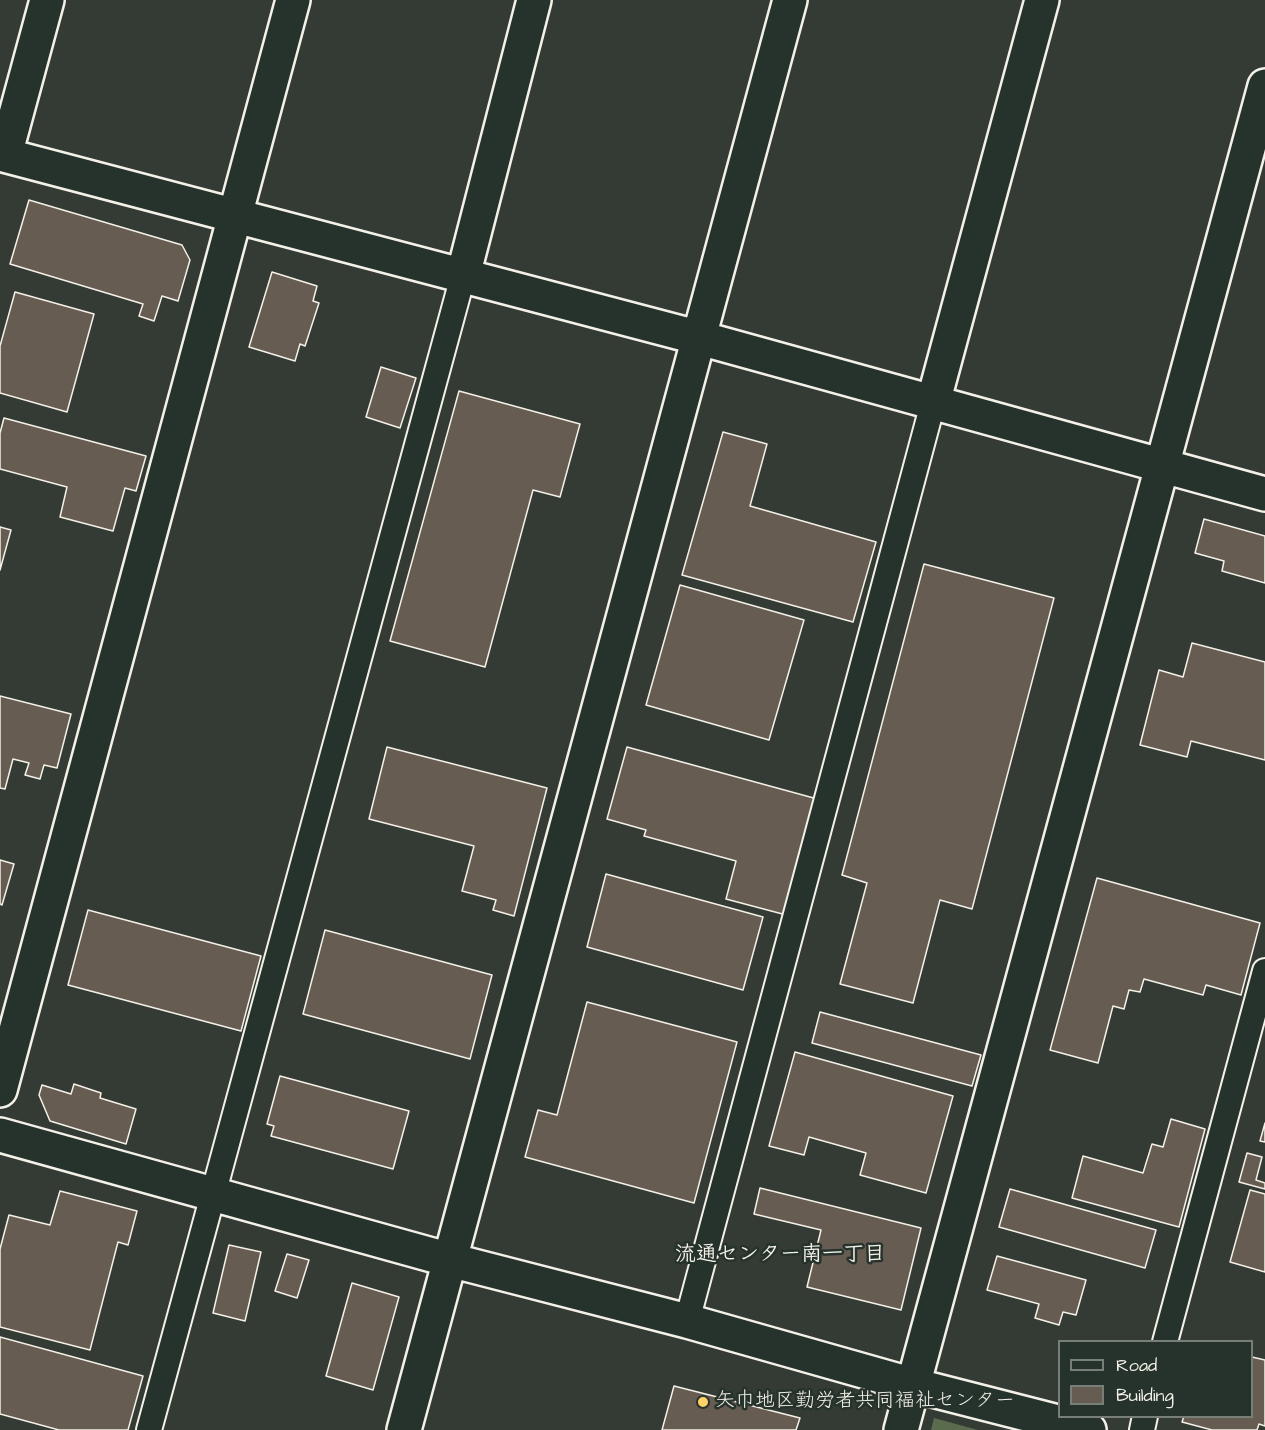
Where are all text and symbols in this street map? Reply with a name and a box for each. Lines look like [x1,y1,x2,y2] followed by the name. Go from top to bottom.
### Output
[675,1243,885,1269] district label: 流通センター南一丁目
[1058,1340,1253,1418] legend
[1116,1353,1157,1378] text: Road
[1116,1383,1174,1408] text: Building
[715,1390,1015,1414] place label: 矢巾地区勤労者共同福祉センター
[696,1395,710,1409] marker: 矢巾地区勤労者共同福祉センター

